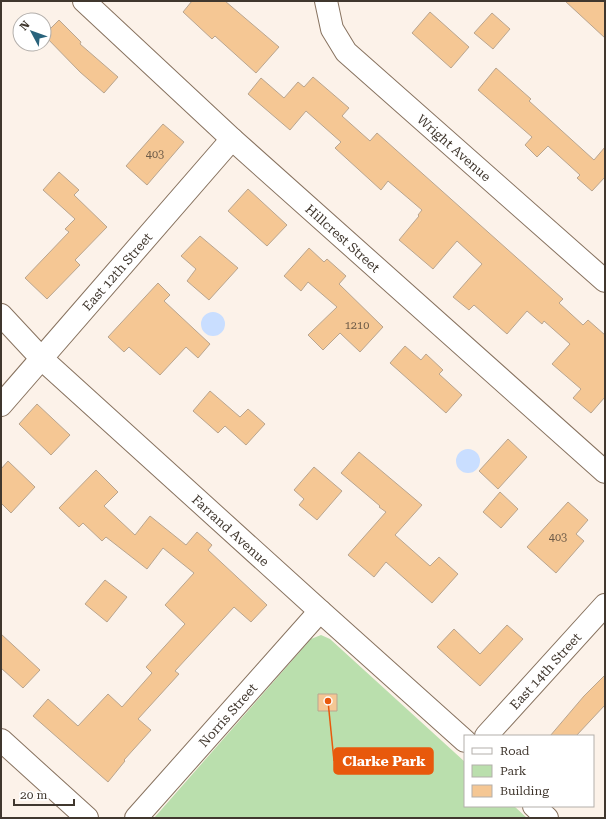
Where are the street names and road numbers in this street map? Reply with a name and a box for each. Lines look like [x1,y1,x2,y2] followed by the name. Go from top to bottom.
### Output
[414,112,494,184] street label: Wright Avenue
[302,201,383,275] street label: Hillcrest Street
[80,230,155,314] street label: East 12th Street
[189,492,272,569] street label: Farrand Avenue
[507,630,584,713] street label: East 14th Street
[196,680,260,750] street label: Norris Street

